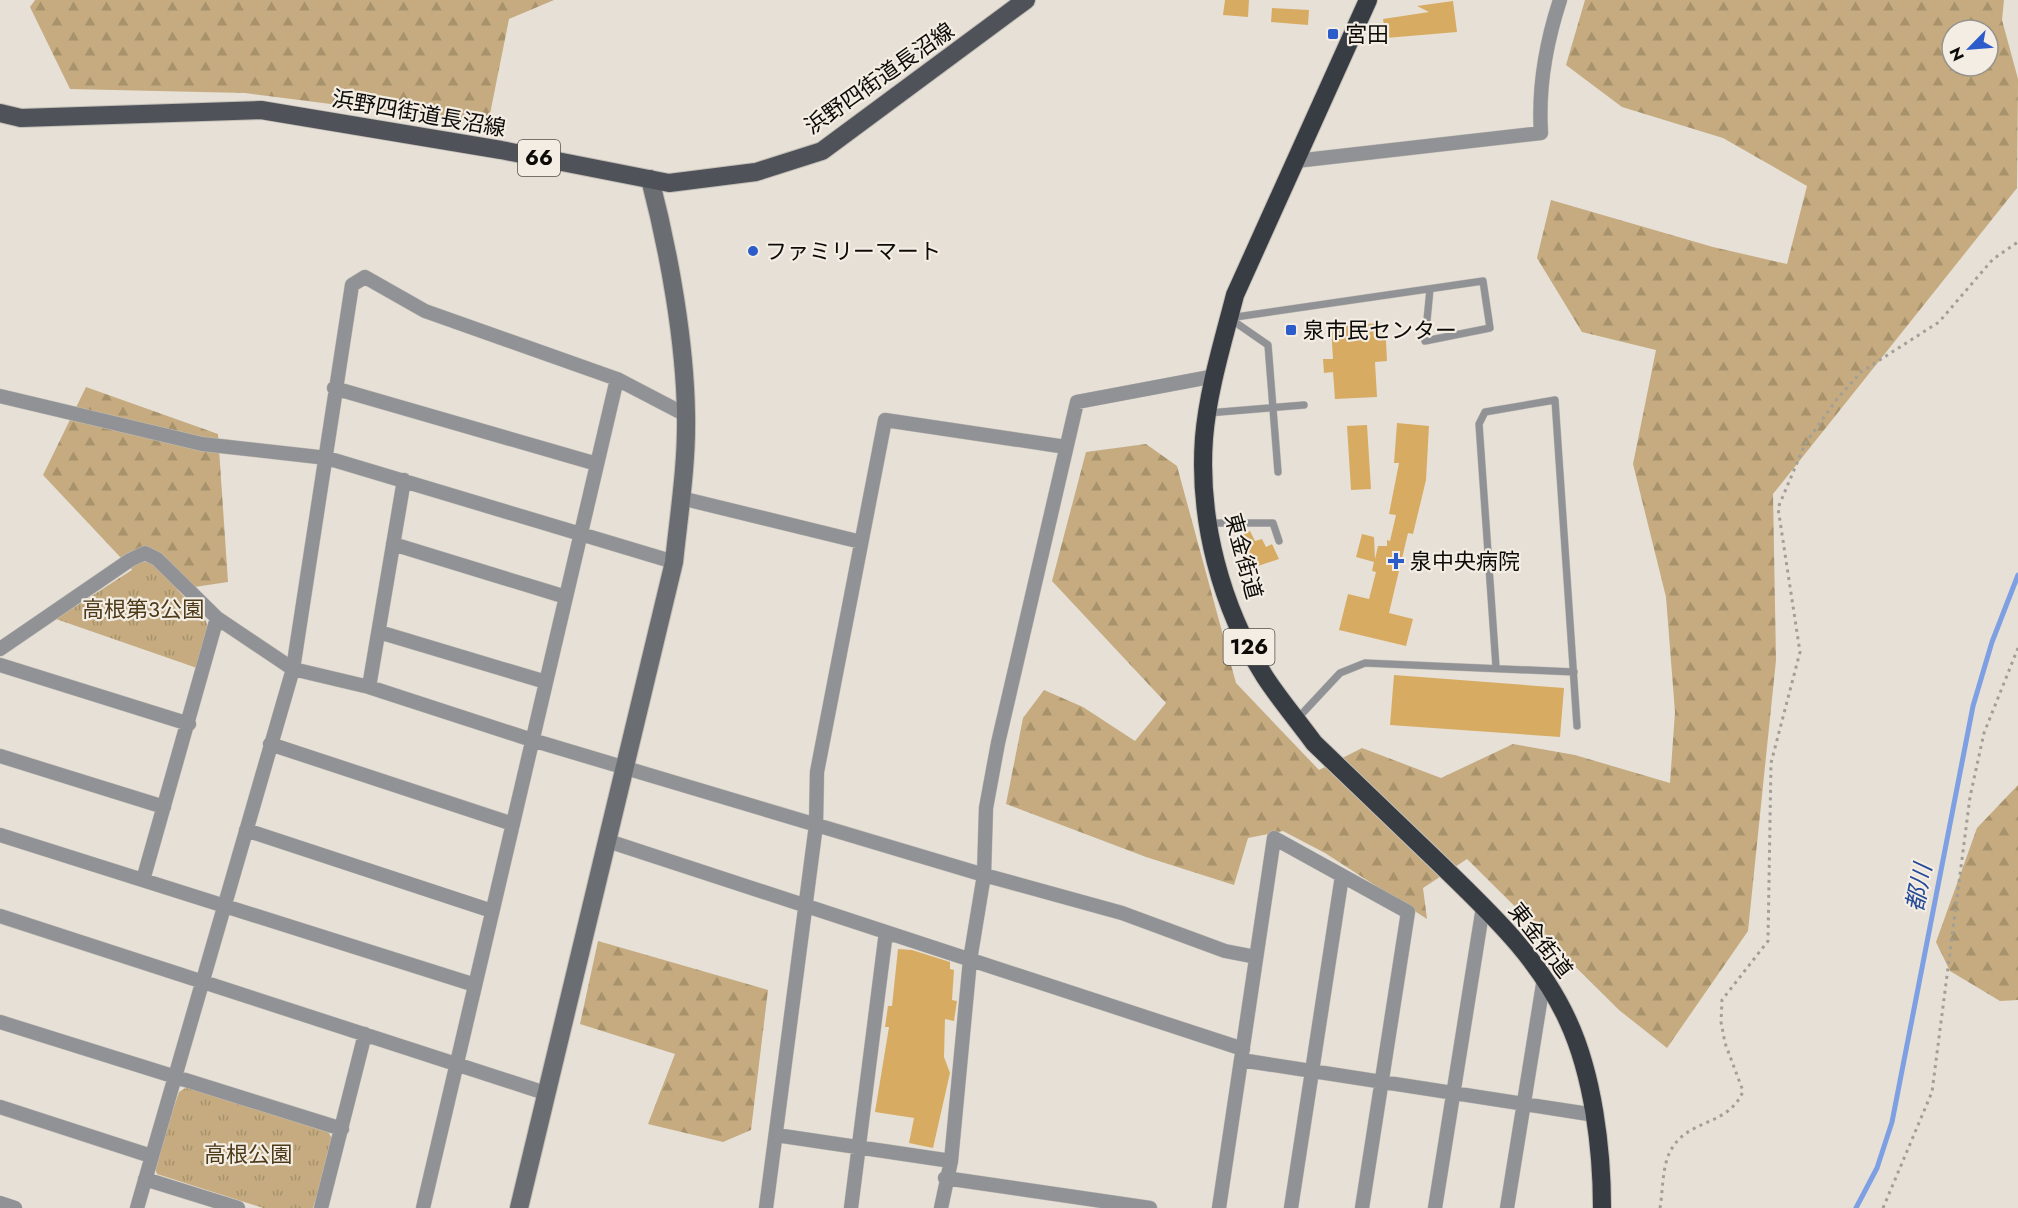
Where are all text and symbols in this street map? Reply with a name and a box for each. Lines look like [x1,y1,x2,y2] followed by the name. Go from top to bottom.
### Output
[798,14,960,142] street label: 浜野四街道長沼線
[1345,18,1389,50] place label: 宮田
[1940,18,2000,78] north arrow
[1326,27,1340,41] marker: 宮田
[1944,44,1970,65] text: N
[330,82,508,144] street label: 浜野四街道長沼線
[518,140,560,176] road number: 66
[765,235,941,267] place label: ファミリーマート
[746,244,760,258] marker: ファミリーマート
[1303,314,1457,346] place label: 泉市民センター
[1284,323,1298,337] marker: 泉市民センター
[1217,509,1271,603] street label: 東金街道
[1410,545,1520,577] place label: 泉中央病院
[1387,552,1405,570] marker: 泉中央病院
[82,593,204,625] park label: 高根第3公園
[1224,629,1274,665] road number: 126
[1897,858,1941,915] water label: 都川
[1501,895,1581,985] street label: 東金街道
[204,1138,292,1170] park label: 高根公園

